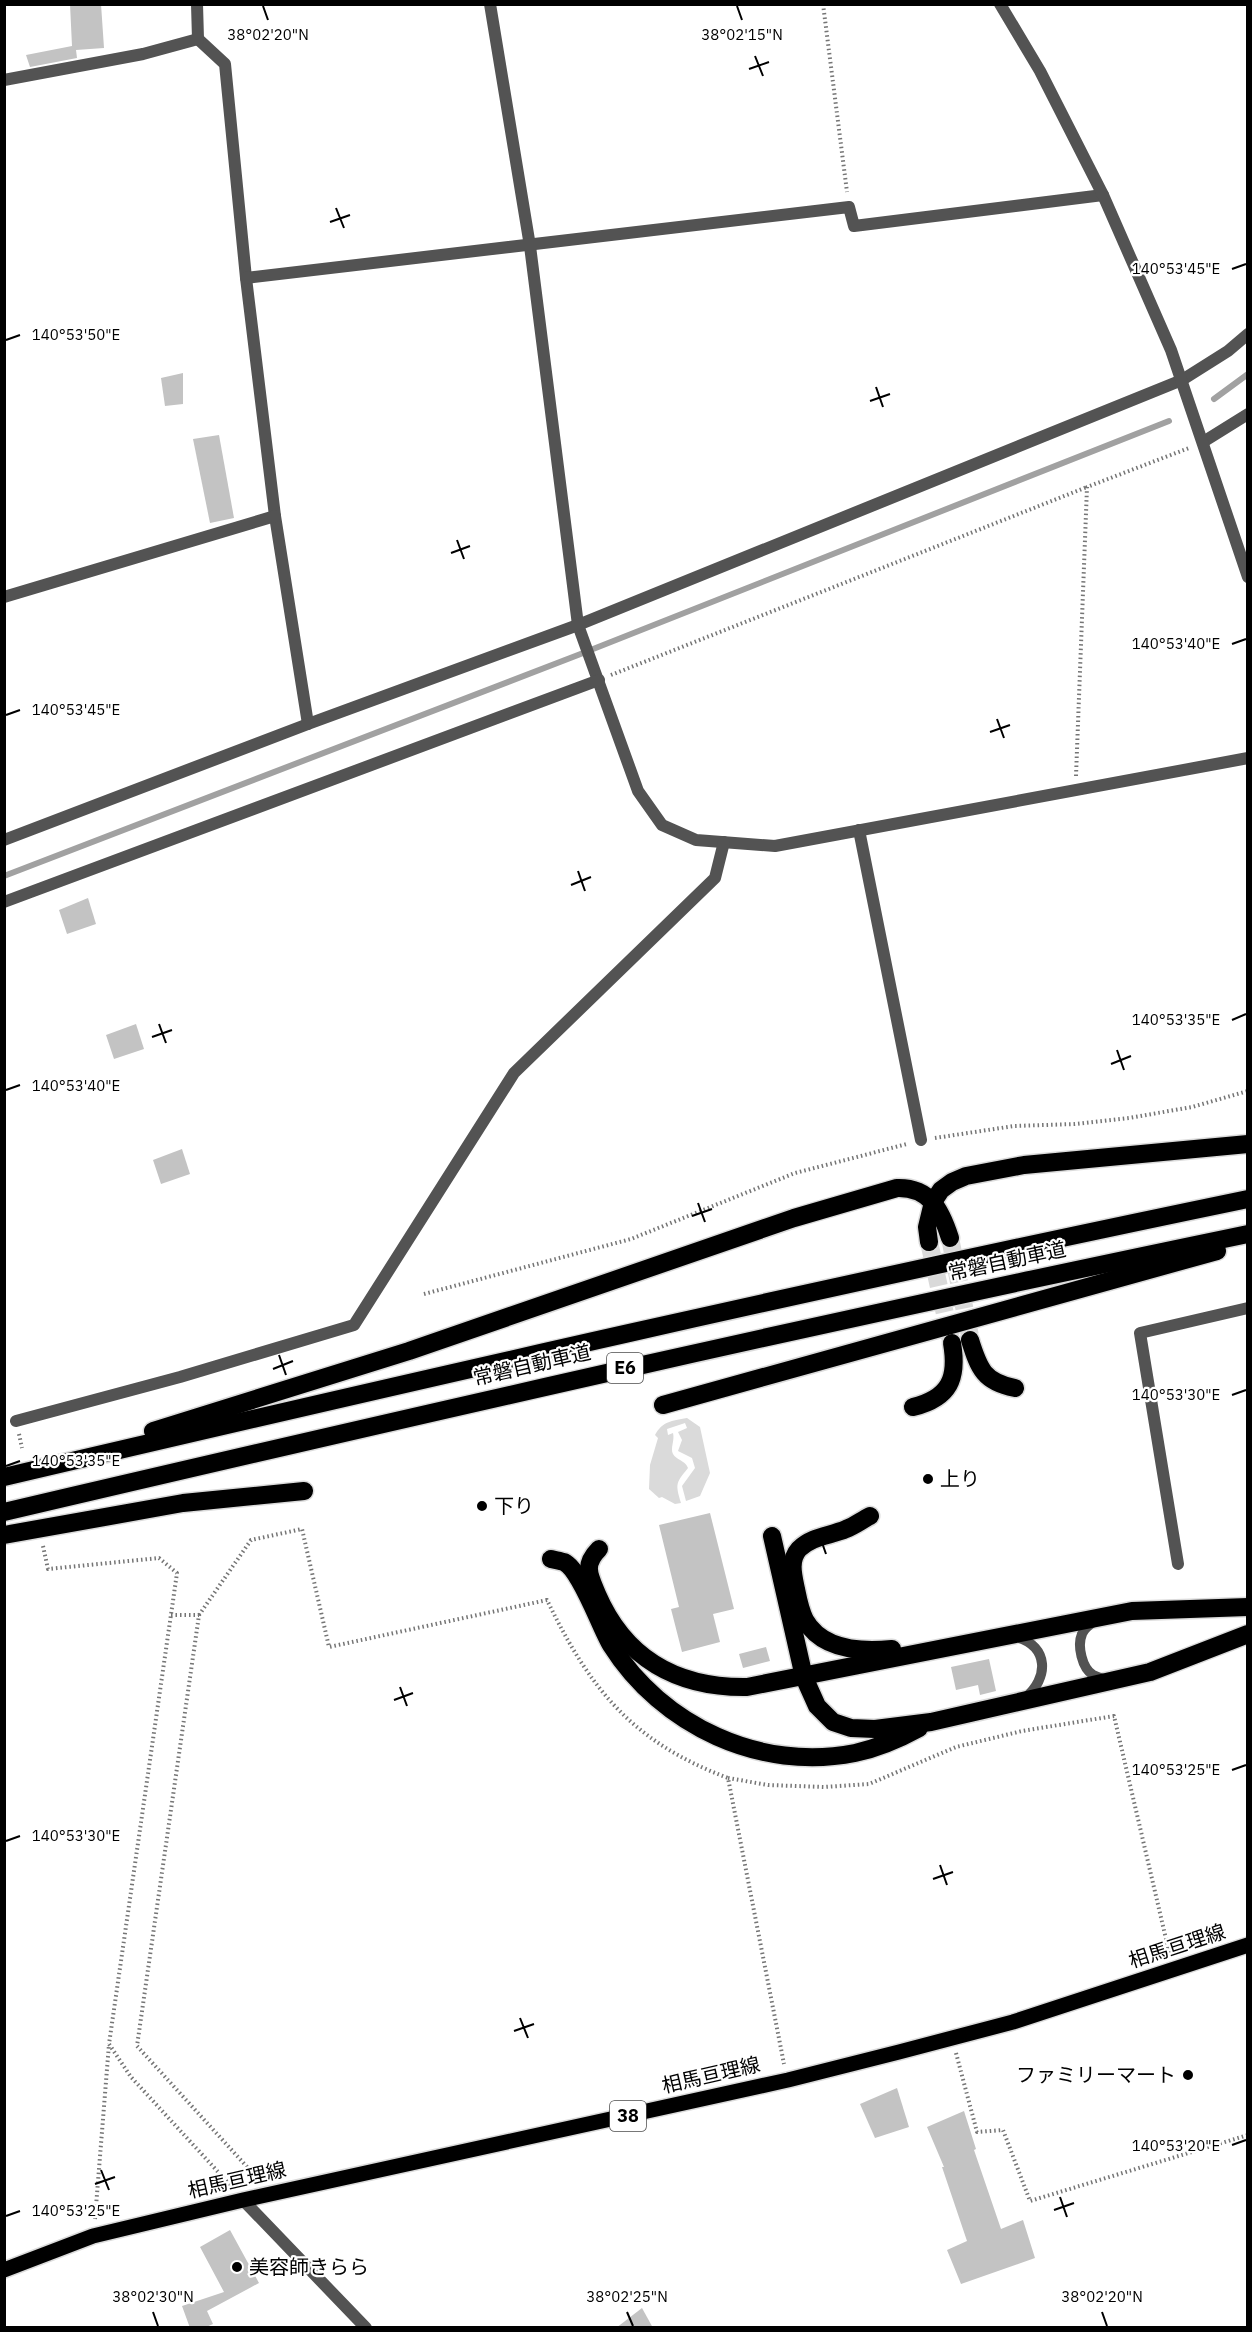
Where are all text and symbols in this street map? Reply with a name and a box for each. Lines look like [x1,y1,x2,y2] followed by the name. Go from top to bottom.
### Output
[227,25,309,44] text: 38°02'20"N
[701,25,783,44] text: 38°02'15"N
[1132,259,1220,278] text: 140°53'45"E
[32,325,120,344] text: 140°53'50"E
[1132,634,1220,653] text: 140°53'40"E
[32,700,120,719] text: 140°53'45"E
[1132,1010,1220,1029] text: 140°53'35"E
[32,1076,120,1095] text: 140°53'40"E
[945,1235,1068,1286] street label: 常磐自動車道
[470,1338,593,1391] street label: 常磐自動車道
[607,1353,643,1383] road number: E6
[1132,1385,1220,1404] text: 140°53'30"E
[32,1451,120,1470] text: 140°53'35"E
[940,1465,980,1492] place label: 上り
[921,1472,935,1486] marker: 上り
[494,1492,534,1519] place label: 下り
[475,1499,489,1513] marker: 下り
[1132,1760,1220,1779] text: 140°53'25"E
[32,1826,120,1845] text: 140°53'30"E
[1125,1917,1229,1974] street label: 相馬亘理線
[659,2050,763,2099] street label: 相馬亘理線
[1016,2061,1176,2088] place label: ファミリーマート
[1181,2068,1195,2082] marker: ファミリーマート
[610,2101,646,2131] road number: 38
[1132,2136,1220,2155] text: 140°53'20"E
[185,2155,289,2204] street label: 相馬亘理線
[32,2201,120,2220] text: 140°53'25"E
[249,2253,369,2280] place label: 美容師きらら
[230,2260,244,2274] marker: 美容師きらら
[112,2287,194,2306] text: 38°02'30"N
[586,2287,668,2306] text: 38°02'25"N
[1061,2287,1143,2306] text: 38°02'20"N

